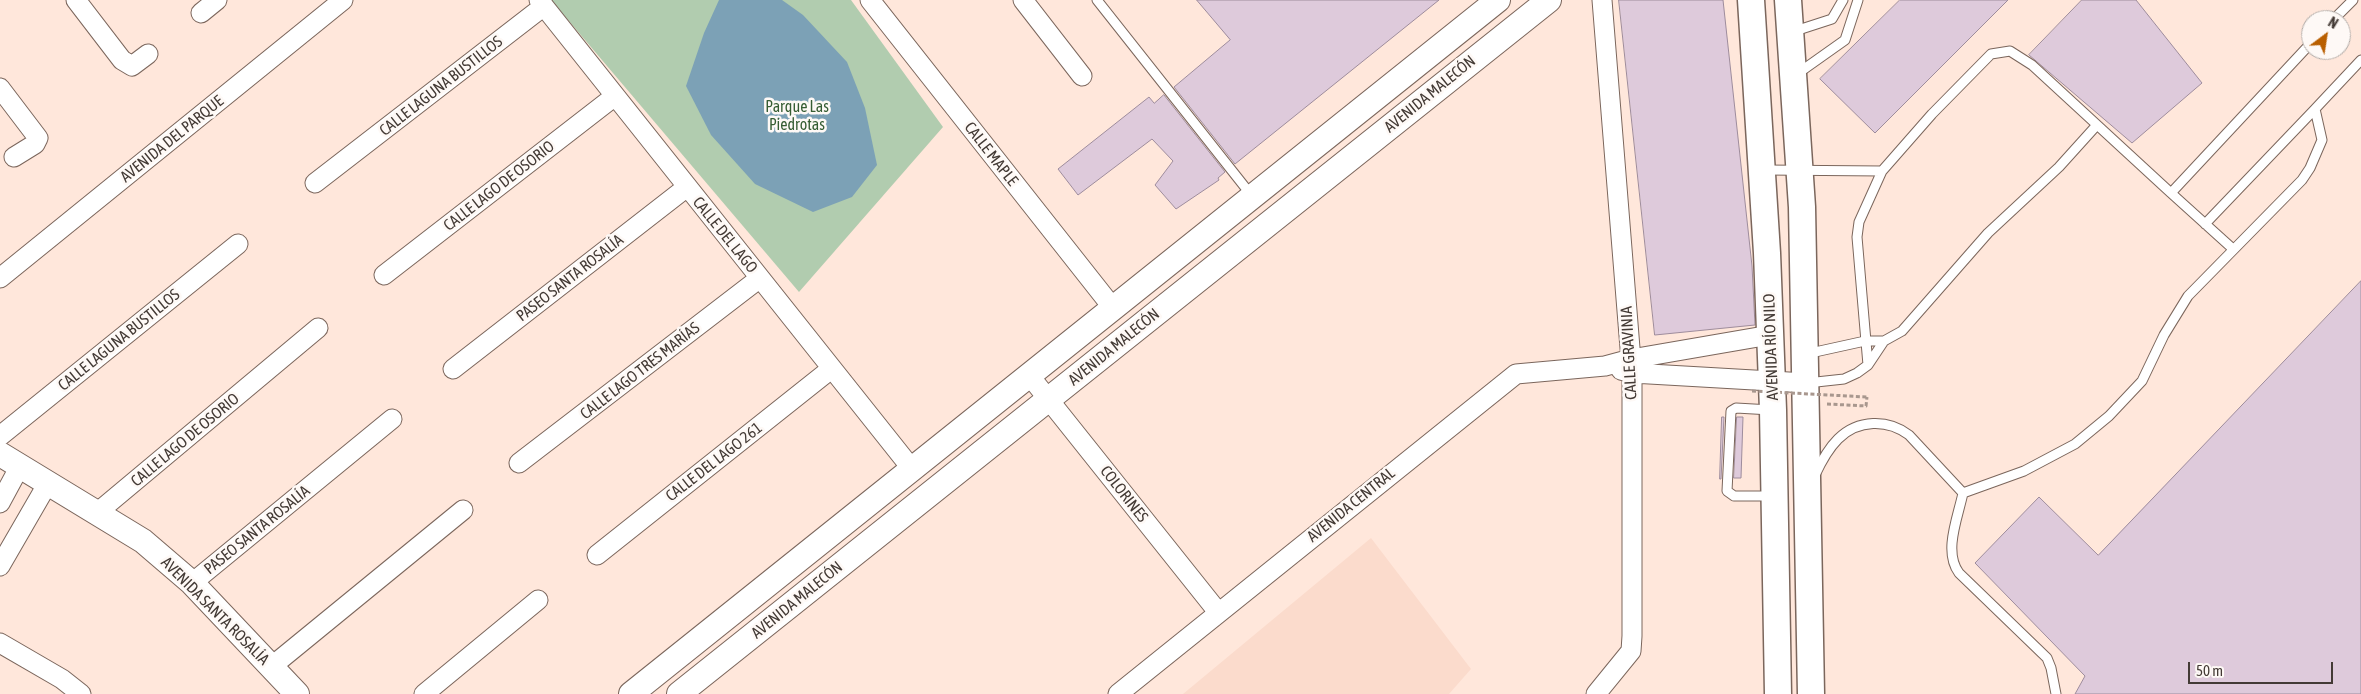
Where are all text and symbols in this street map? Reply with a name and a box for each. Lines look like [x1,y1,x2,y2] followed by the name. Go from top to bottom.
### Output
[2301,10,2351,60] north arrow
[2326,14,2341,32] text: N
[376,32,506,140] street label: CALLE LAGUNA BUSTILLOS
[1380,51,1480,137] street label: AVENIDA MALECÓN
[116,91,228,187] street label: AVENIDA DEL PARQUE
[765,97,829,135] park label: Parque Las Piedrotas
[960,118,1022,190] street label: CALLE MAPLE
[440,137,558,235] street label: CALLE LAGO DE OSORIO
[688,193,762,277] street label: CALLE DEL LAGO
[513,230,627,326] street label: PASEO SANTA ROSALÍA
[54,285,184,395] street label: CALLE LAGUNA BUSTILLOS
[1760,293,1782,401] street label: AVENIDA RÍO NILO
[1064,304,1164,390] street label: AVENIDA MALECÓN
[1617,306,1641,400] street label: CALLE GRAVINIA
[576,318,704,424] street label: CALLE LAGO TRES MARÍAS
[127,389,243,491] street label: CALLE LAGO DE OSORIO
[662,418,766,506] street label: CALLE DEL LAGO 261
[1096,462,1152,526] street label: COLORINES
[1303,464,1399,546] street label: AVENIDA CENTRAL
[200,482,314,578] street label: PASEO SANTA ROSALÍA
[157,553,273,669] street label: AVENIDA SANTA ROSALÍA
[747,557,847,643] street label: AVENIDA MALECÓN
[2191,652,2336,684] scale bar
[2196,662,2223,679] text: 50 m

